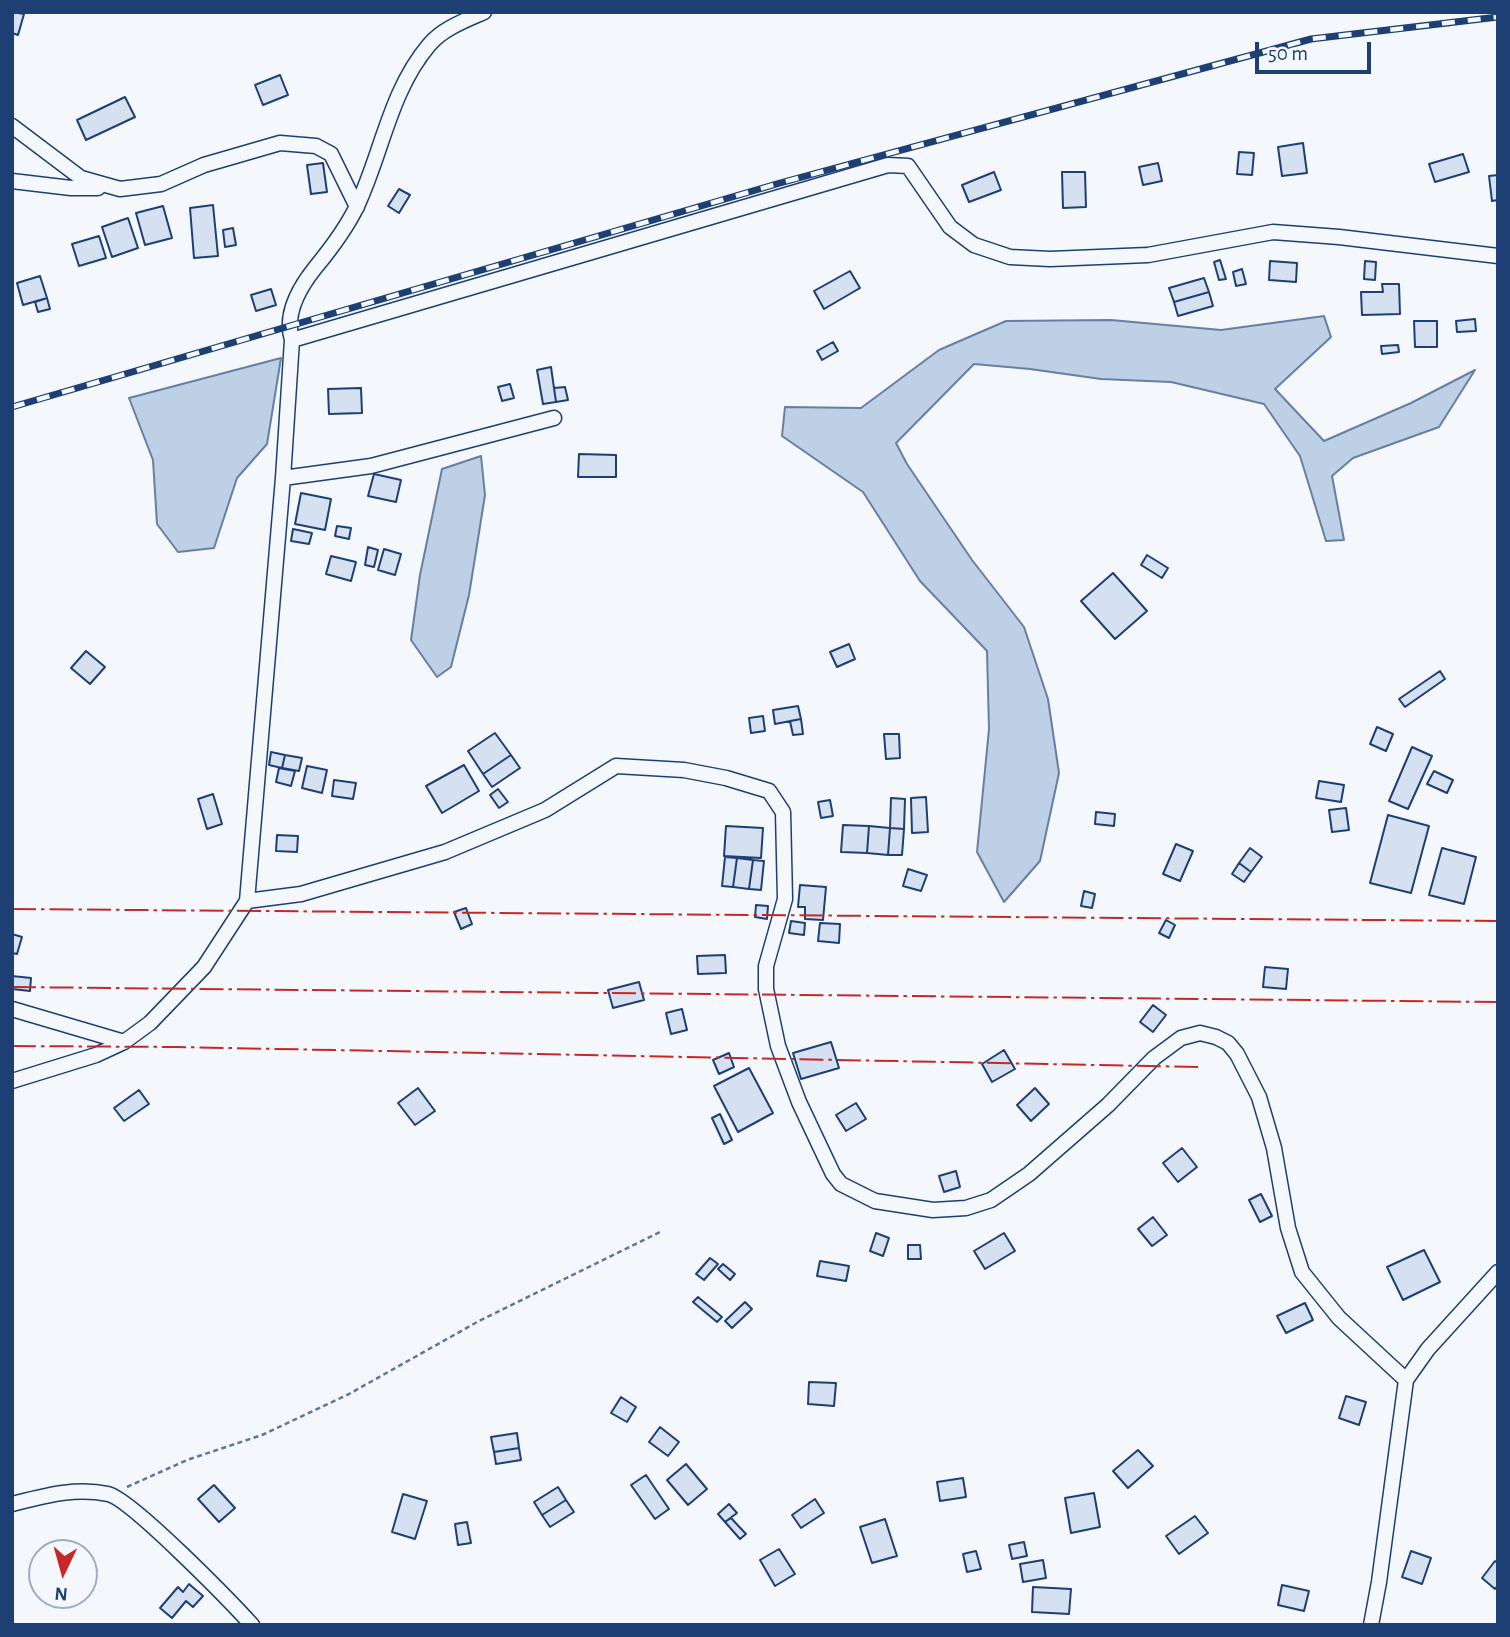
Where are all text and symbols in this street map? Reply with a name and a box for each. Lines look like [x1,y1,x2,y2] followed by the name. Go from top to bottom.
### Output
[1258,28,1374,72] scale bar
[1268,43,1308,64] text: 50 m
[28,1539,98,1609] north arrow
[54,1583,69,1603] text: N

